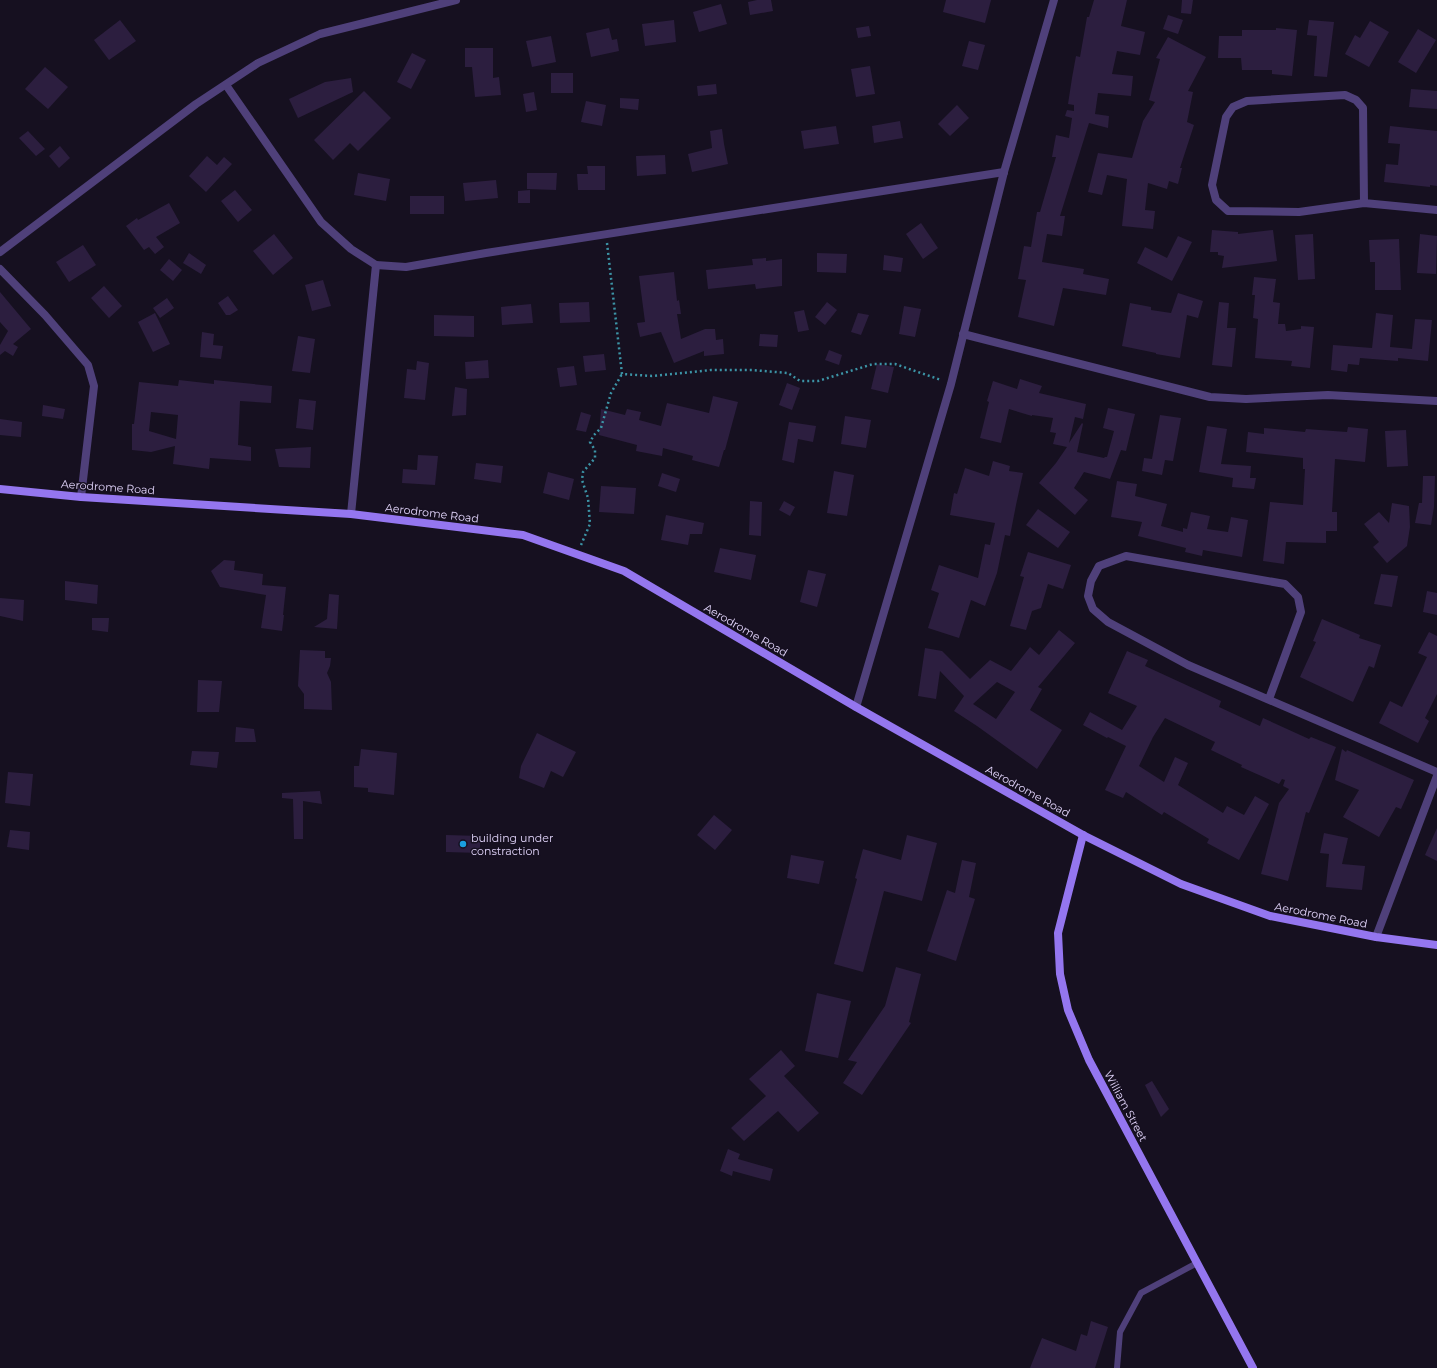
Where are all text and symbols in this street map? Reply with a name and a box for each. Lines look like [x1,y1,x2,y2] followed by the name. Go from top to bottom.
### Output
[61,477,155,497] street label: Aerodrome Road
[384,500,480,526] street label: Aerodrome Road
[702,600,790,660] street label: Aerodrome Road
[983,762,1073,820] street label: Aerodrome Road
[471,831,553,858] place label: building under constraction
[458,839,468,849] marker: building under constraction
[1273,899,1369,931] street label: Aerodrome Road
[1101,1068,1151,1144] street label: William Street

